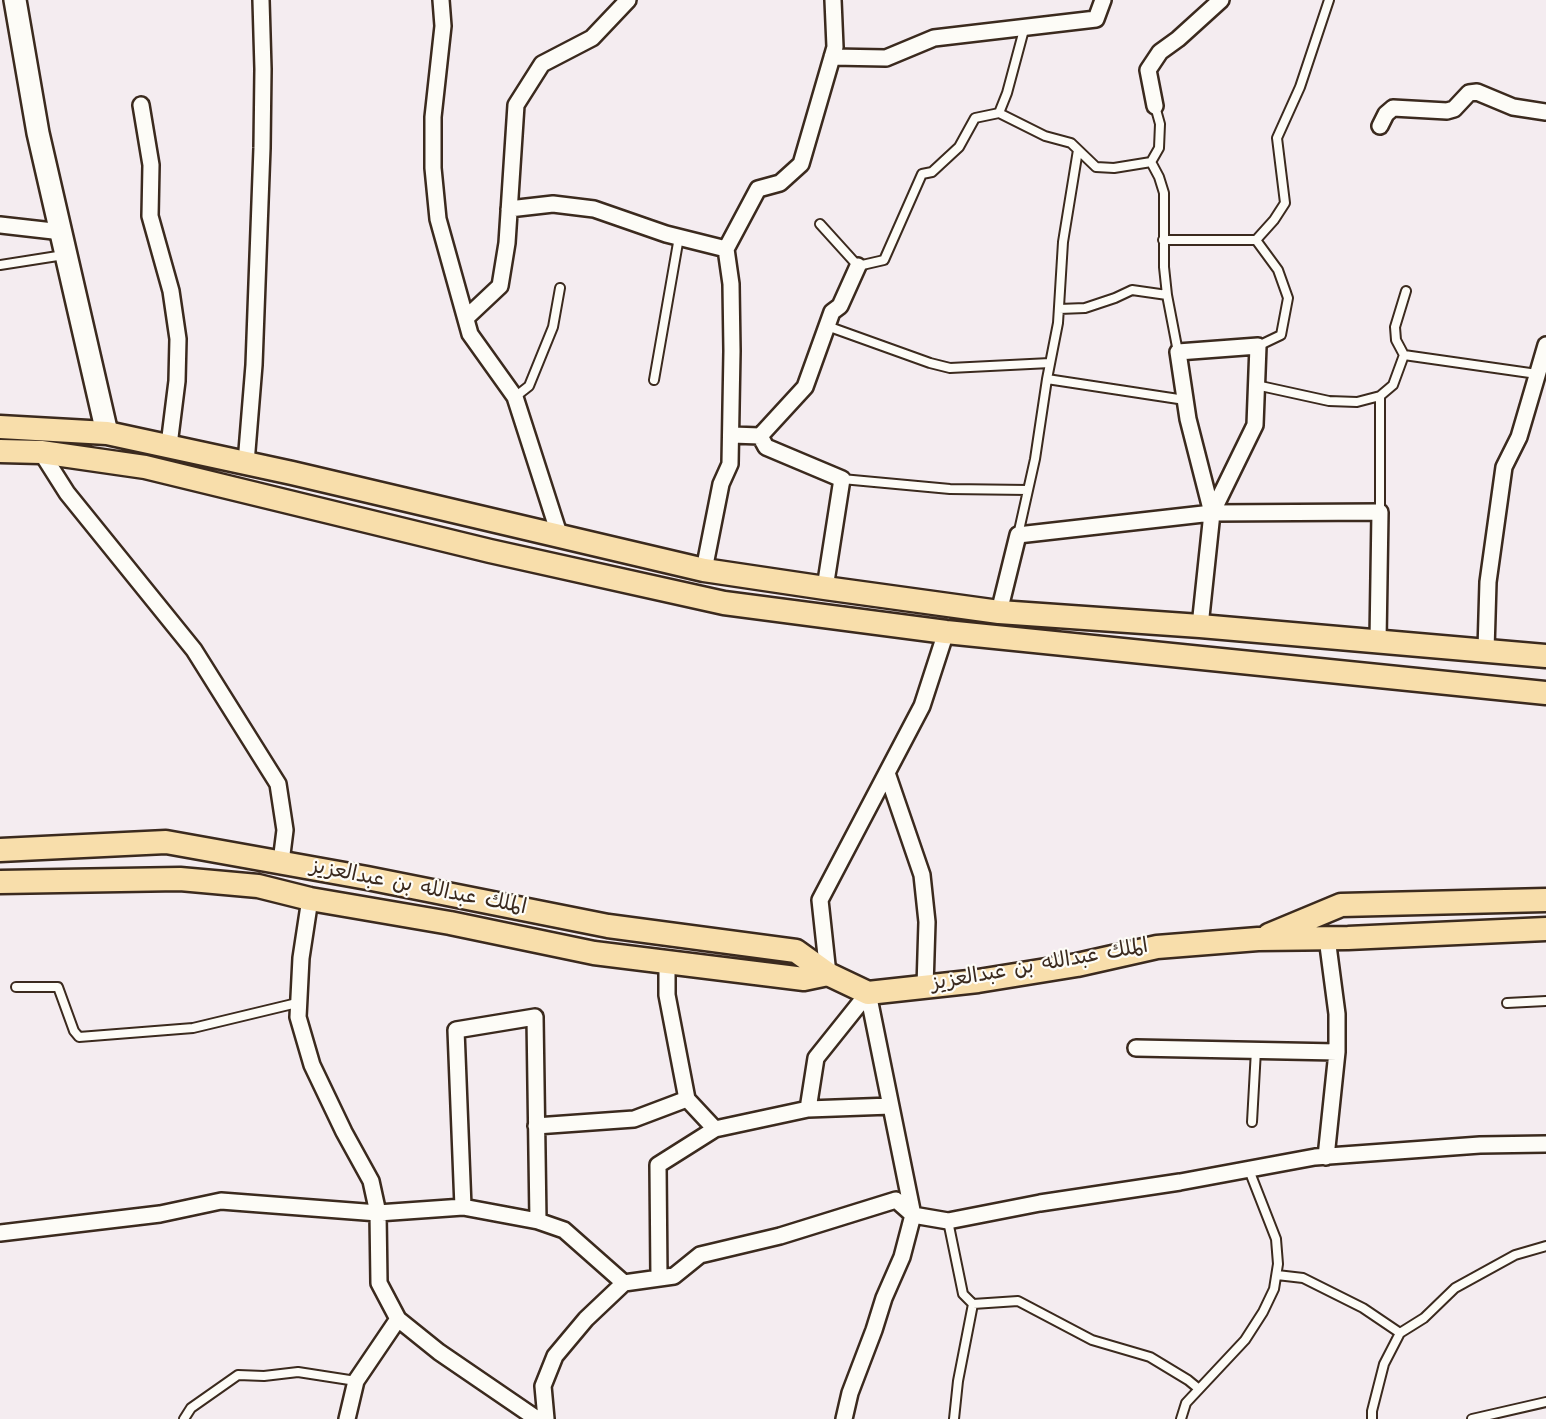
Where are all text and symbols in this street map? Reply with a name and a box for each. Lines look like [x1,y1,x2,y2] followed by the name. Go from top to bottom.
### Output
[308,856,528,922] street label: الملك عبدالله بن عبدالعزيز
[930,935,1150,999] street label: الملك عبدالله بن عبدالعزيز

